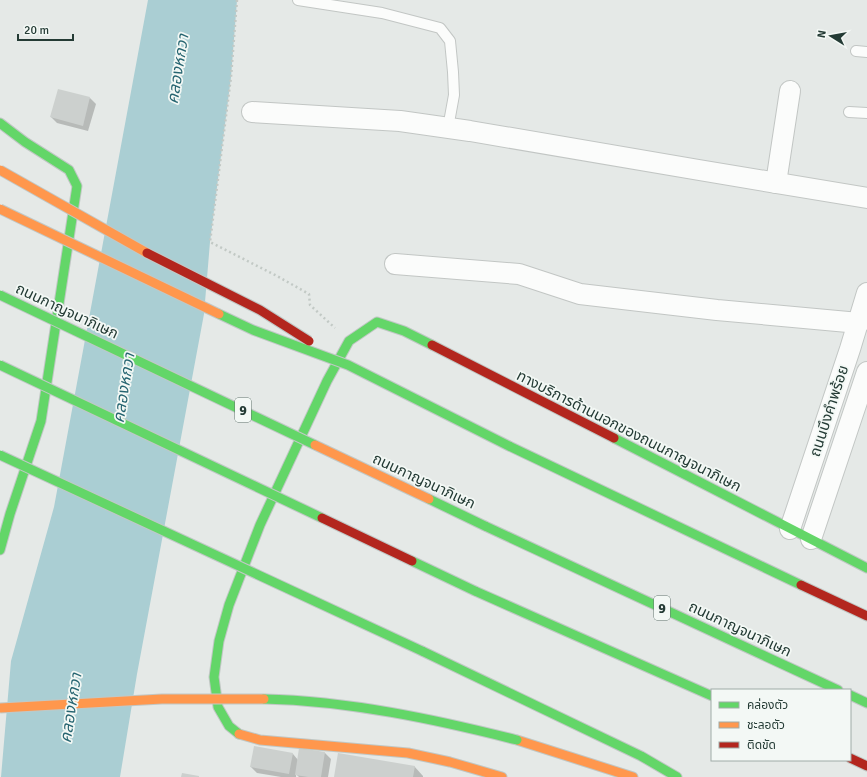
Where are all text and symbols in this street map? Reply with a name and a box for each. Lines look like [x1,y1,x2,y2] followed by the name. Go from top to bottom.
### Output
[18,16,73,42] scale bar
[811,16,851,56] north arrow
[24,23,49,38] text: 20 m
[815,29,829,39] text: N
[163,31,194,105] water label: คลองหกวา
[13,279,121,343] street label: ถนนกาญจนาภิเษก
[109,350,140,424] water label: คลองหกวา
[806,363,852,459] street label: ถนนบึงคำพร้อย
[514,366,744,496] street label: ทางบริการด้านนอกของถนนกาญจนาภิเษก
[235,398,251,422] road number: 9
[370,449,478,513] street label: ถนนกาญจนาภิเษก
[654,596,670,620] road number: 9
[686,597,794,661] street label: ถนนกาญจนาภิเษก
[56,670,87,744] water label: คลองหกวา
[711,689,851,761] legend
[747,698,788,713] text: คล่องตัว
[747,718,785,733] text: ชะลอตัว
[747,738,776,753] text: ติดขัด

